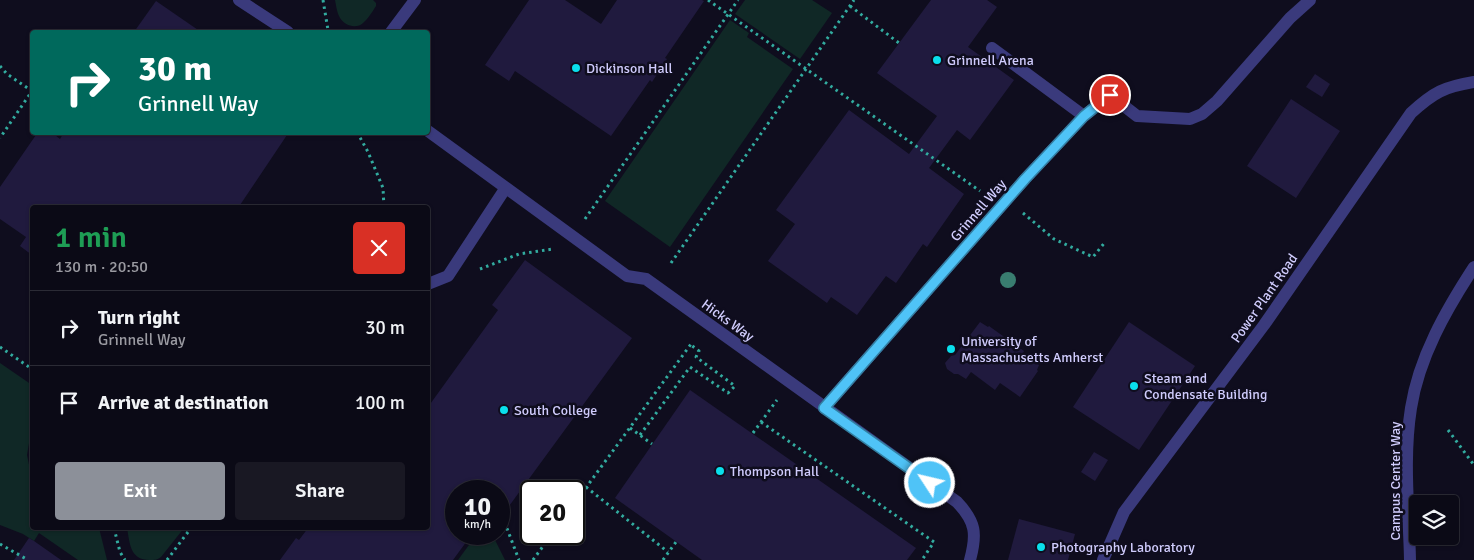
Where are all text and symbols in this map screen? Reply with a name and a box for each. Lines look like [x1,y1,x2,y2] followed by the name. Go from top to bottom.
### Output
[138,47,212,90] text: 30 m
[55,50,120,115] icon: right
[947,52,1034,69] place label: Grinnell Arena
[931,54,943,66] marker: Grinnell Arena
[586,60,673,77] place label: Dickinson Hall
[570,62,582,74] marker: Dickinson Hall
[1089,74,1131,116] pin
[1096,81,1124,109] icon: arrive
[138,90,258,117] text: Grinnell Way
[947,176,1010,245] street label: Grinnell Way
[55,219,127,256] text: 1 min
[353,222,405,274] button: close
[1227,251,1301,346] street label: Power Plant Road
[55,257,148,277] text: 130 m · 20:50
[698,296,758,345] street label: Hicks Way
[98,306,180,330] text: Turn right
[55,314,83,342] icon: right
[365,316,405,340] text: 30 m
[98,330,185,350] text: Grinnell Way
[961,333,1103,366] place label: University of Massachusetts Amherst
[945,343,957,355] marker: University of Massachusetts Amherst
[1144,370,1267,403] place label: Steam and Condensate Building
[1128,380,1140,392] marker: Steam and Condensate Building
[55,389,83,417] icon: arrive
[98,391,269,415] text: Arrive at destination
[355,391,405,415] text: 100 m
[514,402,597,419] place label: South College
[498,404,510,416] marker: South College
[1387,421,1404,540] street label: Campus Center Way
[903,456,955,508] position arrow
[55,462,225,520] button: Exit
[235,462,405,520] button: Share
[730,463,819,480] place label: Thompson Hall
[714,465,726,477] marker: Thompson Hall
[520,480,585,545] speed limit sign: 20
[464,491,491,522] text: 10
[1409,495,1459,545] map controls
[1409,495,1459,545] button: layers
[464,517,491,532] text: km/h
[1051,539,1195,556] place label: Photography Laboratory
[1035,541,1047,553] marker: Photography Laboratory

